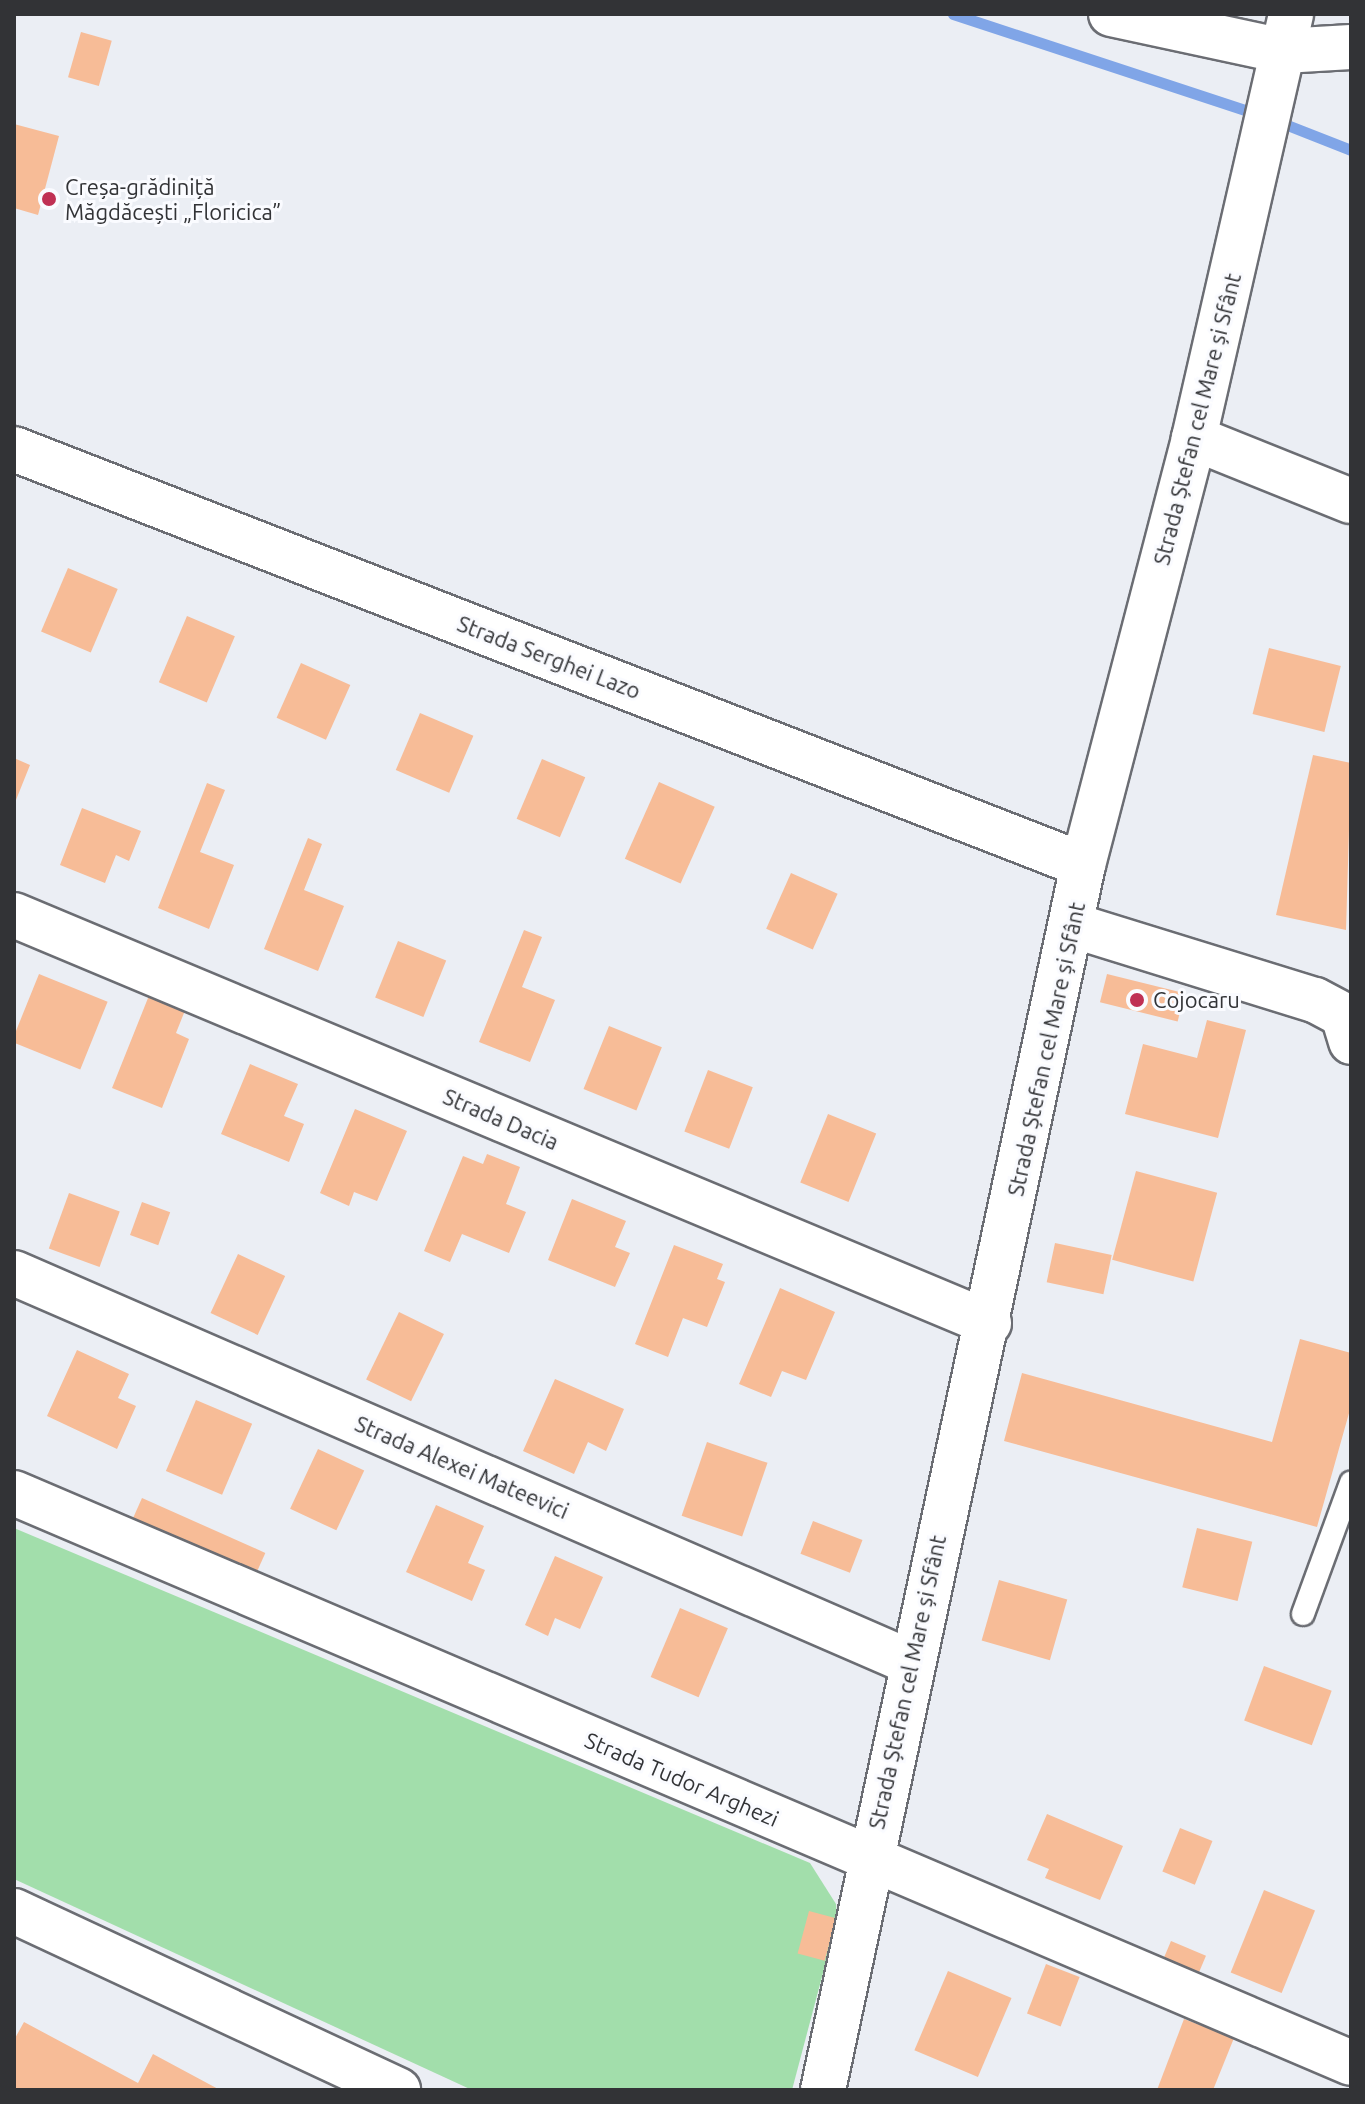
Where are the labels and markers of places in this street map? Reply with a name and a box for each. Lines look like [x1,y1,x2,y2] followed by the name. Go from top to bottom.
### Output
[65,173,281,224] place label: Creșa-grădiniță Măgdăcești „Floricica”
[40,190,58,208] marker: Creșa-grădiniță Măgdăcești „Floricica”
[1153,987,1240,1013] place label: Cojocaru
[1128,991,1146,1009] marker: Cojocaru

